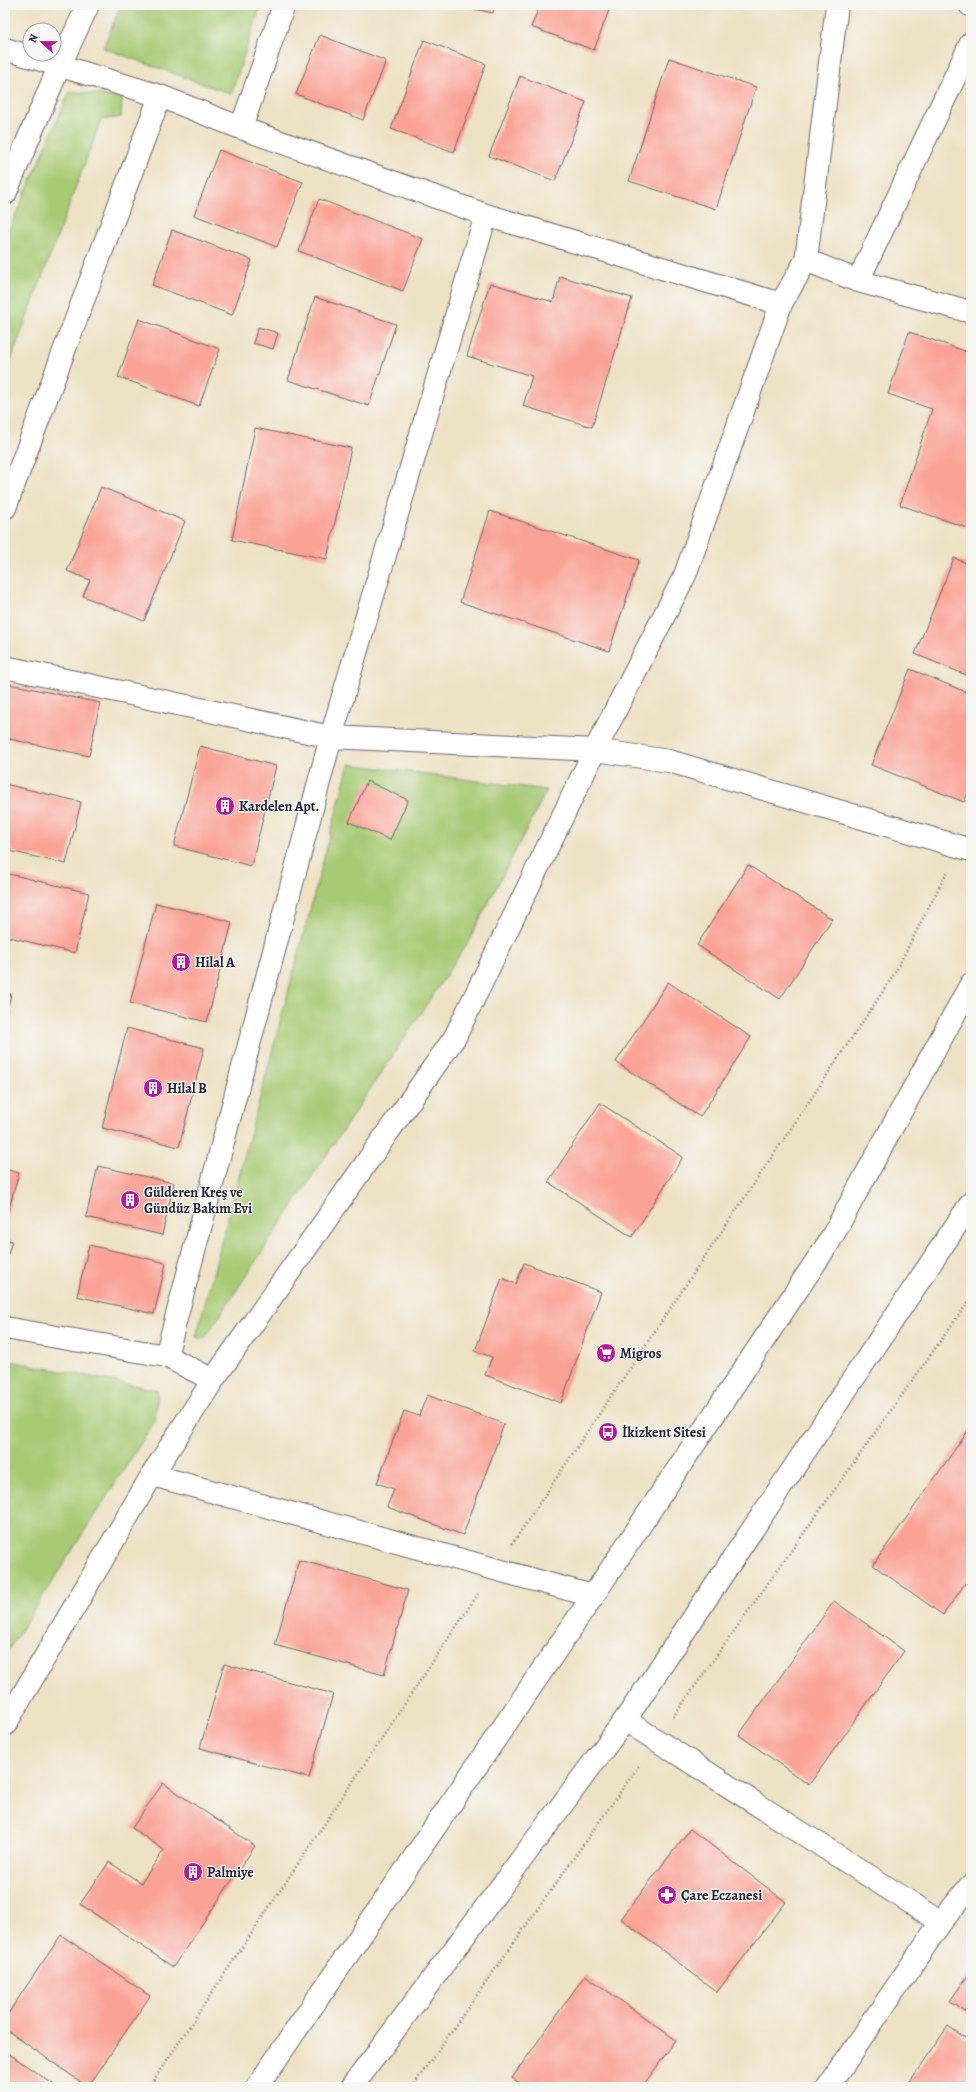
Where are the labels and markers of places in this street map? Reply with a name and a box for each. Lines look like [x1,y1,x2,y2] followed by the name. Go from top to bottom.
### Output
[214,795,236,817] building icon: Kardelen Apt.
[239,797,319,816] place label: Kardelen Apt.
[170,951,192,973] building icon: Hilal A
[195,953,235,972] place label: Hilal A
[142,1077,164,1099] building icon: Hilal B
[167,1079,207,1098] place label: Hilal B
[144,1183,252,1218] place label: Gülderen Kreş ve Gündüz Bakım Evi
[119,1189,141,1211] building icon: Gülderen Kreş ve Gündüz Bakım Evi
[595,1342,617,1364] supermarket icon: Migros
[620,1344,662,1363] place label: Migros
[597,1421,619,1443] bus stop icon: İkizkent Sitesi
[622,1423,706,1442] place label: İkizkent Sitesi
[182,1861,204,1883] building icon: Palmiye
[207,1863,254,1882] place label: Palmiye
[656,1884,678,1906] pharmacy icon: Çare Eczanesi
[681,1886,762,1905] place label: Çare Eczanesi

